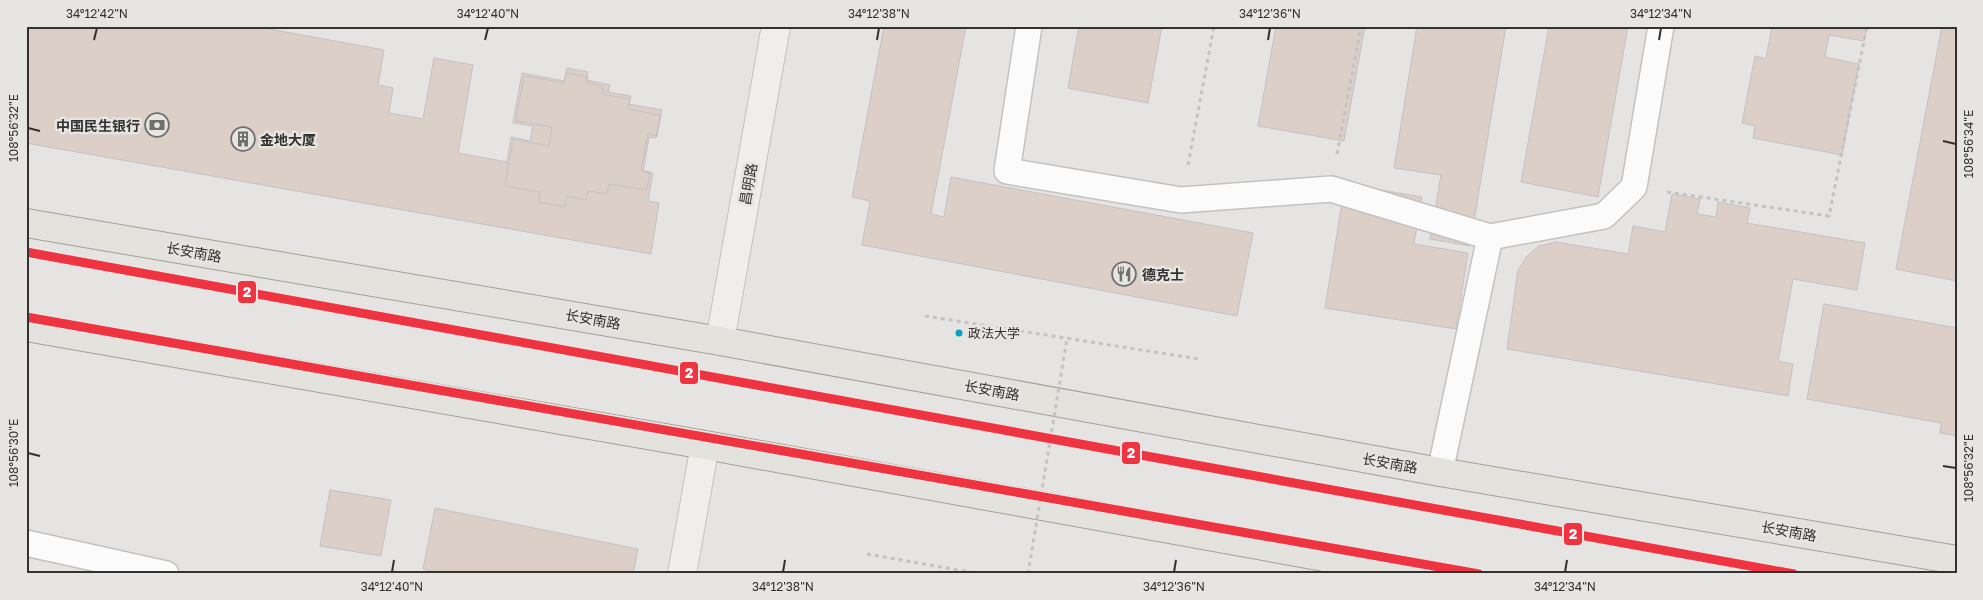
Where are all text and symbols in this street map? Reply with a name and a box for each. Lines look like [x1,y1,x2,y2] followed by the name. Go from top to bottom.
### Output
[66,6,128,21] text: 34°12'42"N
[457,6,519,21] text: 34°12'40"N
[848,6,910,21] text: 34°12'38"N
[1239,6,1301,21] text: 34°12'36"N
[1630,6,1692,21] text: 34°12'34"N
[6,94,21,162] text: 108°56'32"E
[1961,110,1976,178] text: 108°56'34"E
[144,112,170,138] bank icon: 中国民生银行
[56,117,140,134] place label: 中国民生银行
[230,126,256,152] building icon: 金地大厦
[260,131,316,148] place label: 金地大厦
[736,162,760,206] street label: 昌明路
[165,239,223,265] street label: 长安南路
[1111,261,1137,287] restaurant icon: 德克士
[1142,266,1184,283] place label: 德克士
[237,280,257,304] line badge: 2
[243,283,252,300] text: 2
[564,306,622,332] street label: 长安南路
[968,325,1020,341] place label: 政法大学
[954,328,964,338] marker: 政法大学
[679,361,699,385] line badge: 2
[685,364,694,381] text: 2
[963,377,1021,403] street label: 长安南路
[6,419,21,487] text: 108°56'30"E
[1961,434,1976,502] text: 108°56'32"E
[1121,441,1141,465] line badge: 2
[1127,444,1136,461] text: 2
[1361,450,1419,476] street label: 长安南路
[1760,518,1818,544] street label: 长安南路
[1563,522,1583,546] line badge: 2
[1569,525,1578,542] text: 2
[361,579,423,594] text: 34°12'40"N
[752,579,814,594] text: 34°12'38"N
[1143,579,1205,594] text: 34°12'36"N
[1534,579,1596,594] text: 34°12'34"N

